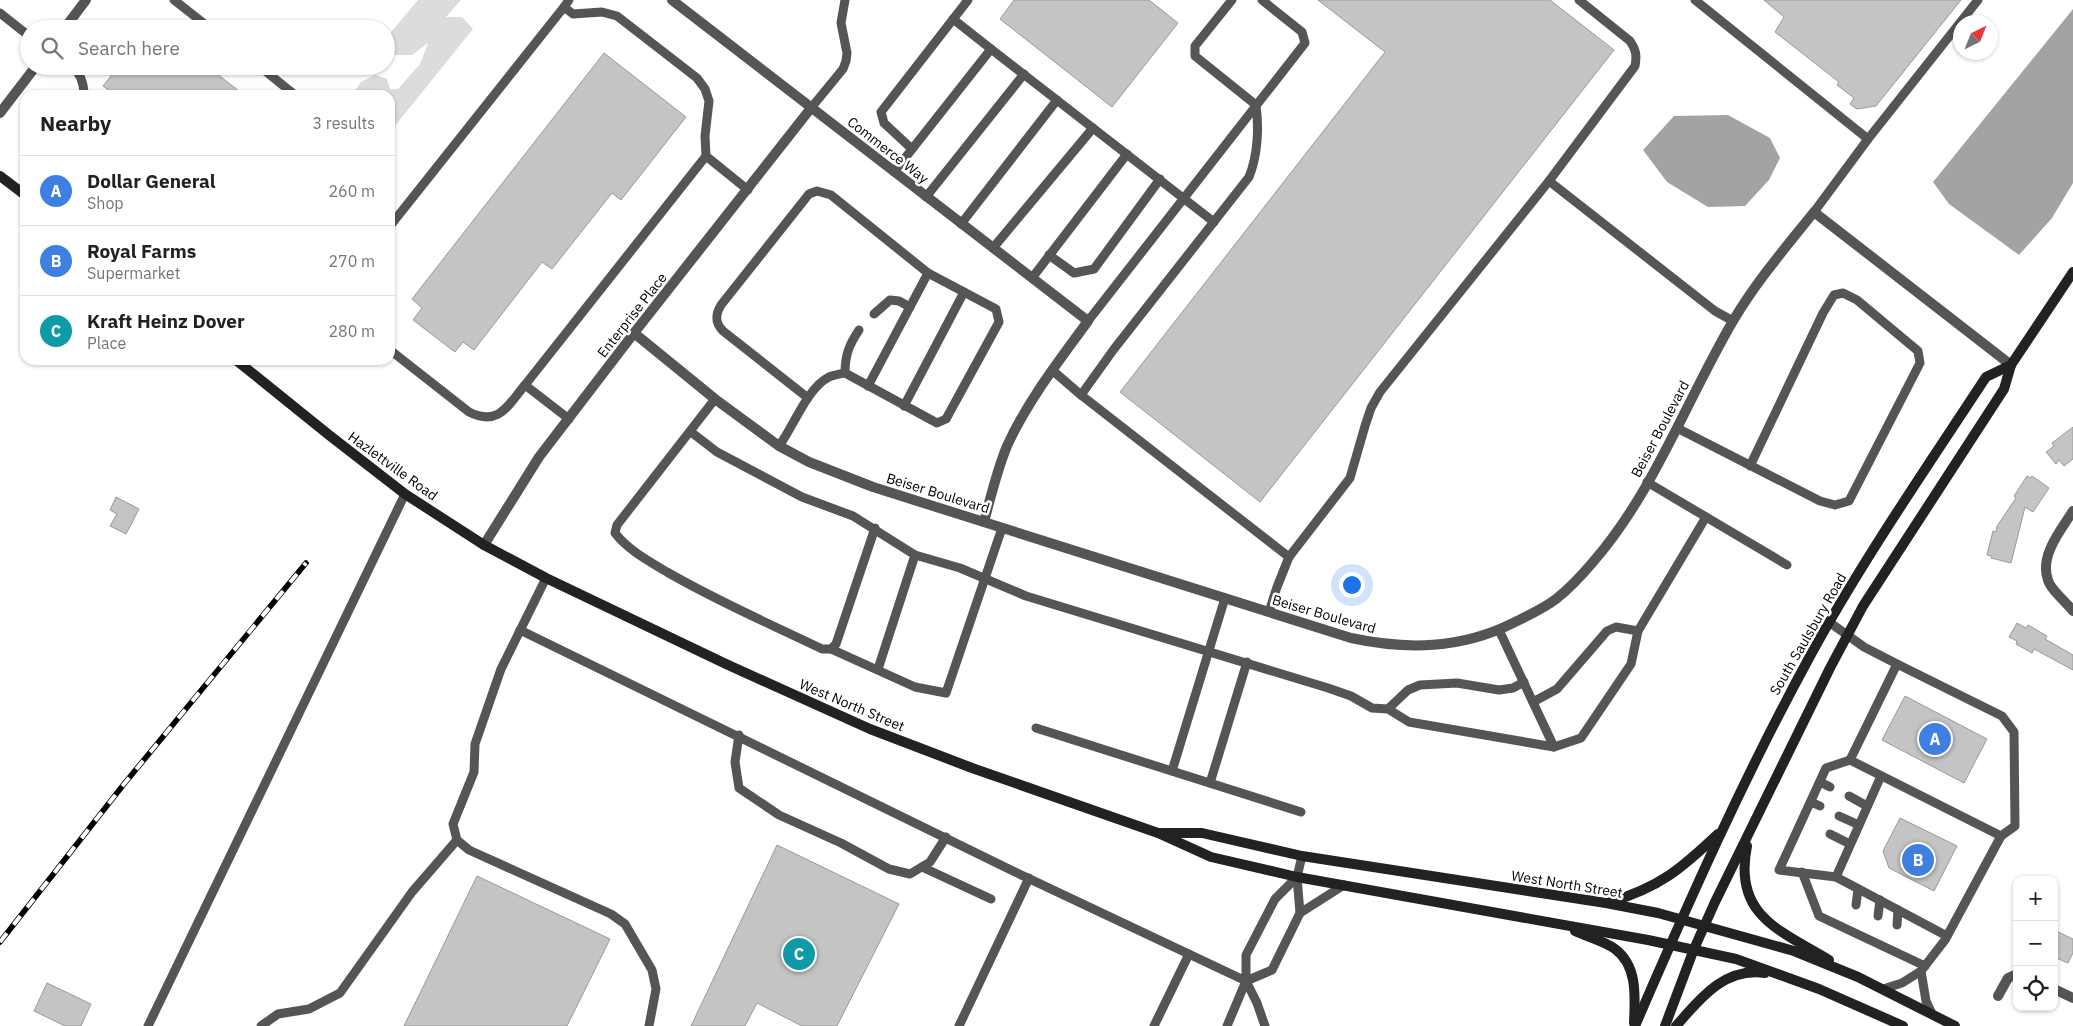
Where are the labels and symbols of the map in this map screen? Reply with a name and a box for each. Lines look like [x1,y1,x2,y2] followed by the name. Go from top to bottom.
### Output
[1953,15,1998,60] north arrow
[844,113,932,187] street label: Commerce Way
[593,269,671,361] street label: Enterprise Place
[1627,378,1693,480] street label: Beiser Boulevard
[345,428,441,504] street label: Hazlettville Road
[884,469,992,517] street label: Beiser Boulevard
[1766,570,1850,698] street label: South Saulsbury Road
[1339,572,1365,598] your location
[1270,591,1378,637] street label: Beiser Boulevard
[797,675,907,735] street label: West North Street
[1919,720,1951,758] pin: A
[1902,841,1934,879] pin: B
[1510,866,1624,902] street label: West North Street
[783,935,815,973] pin: C

